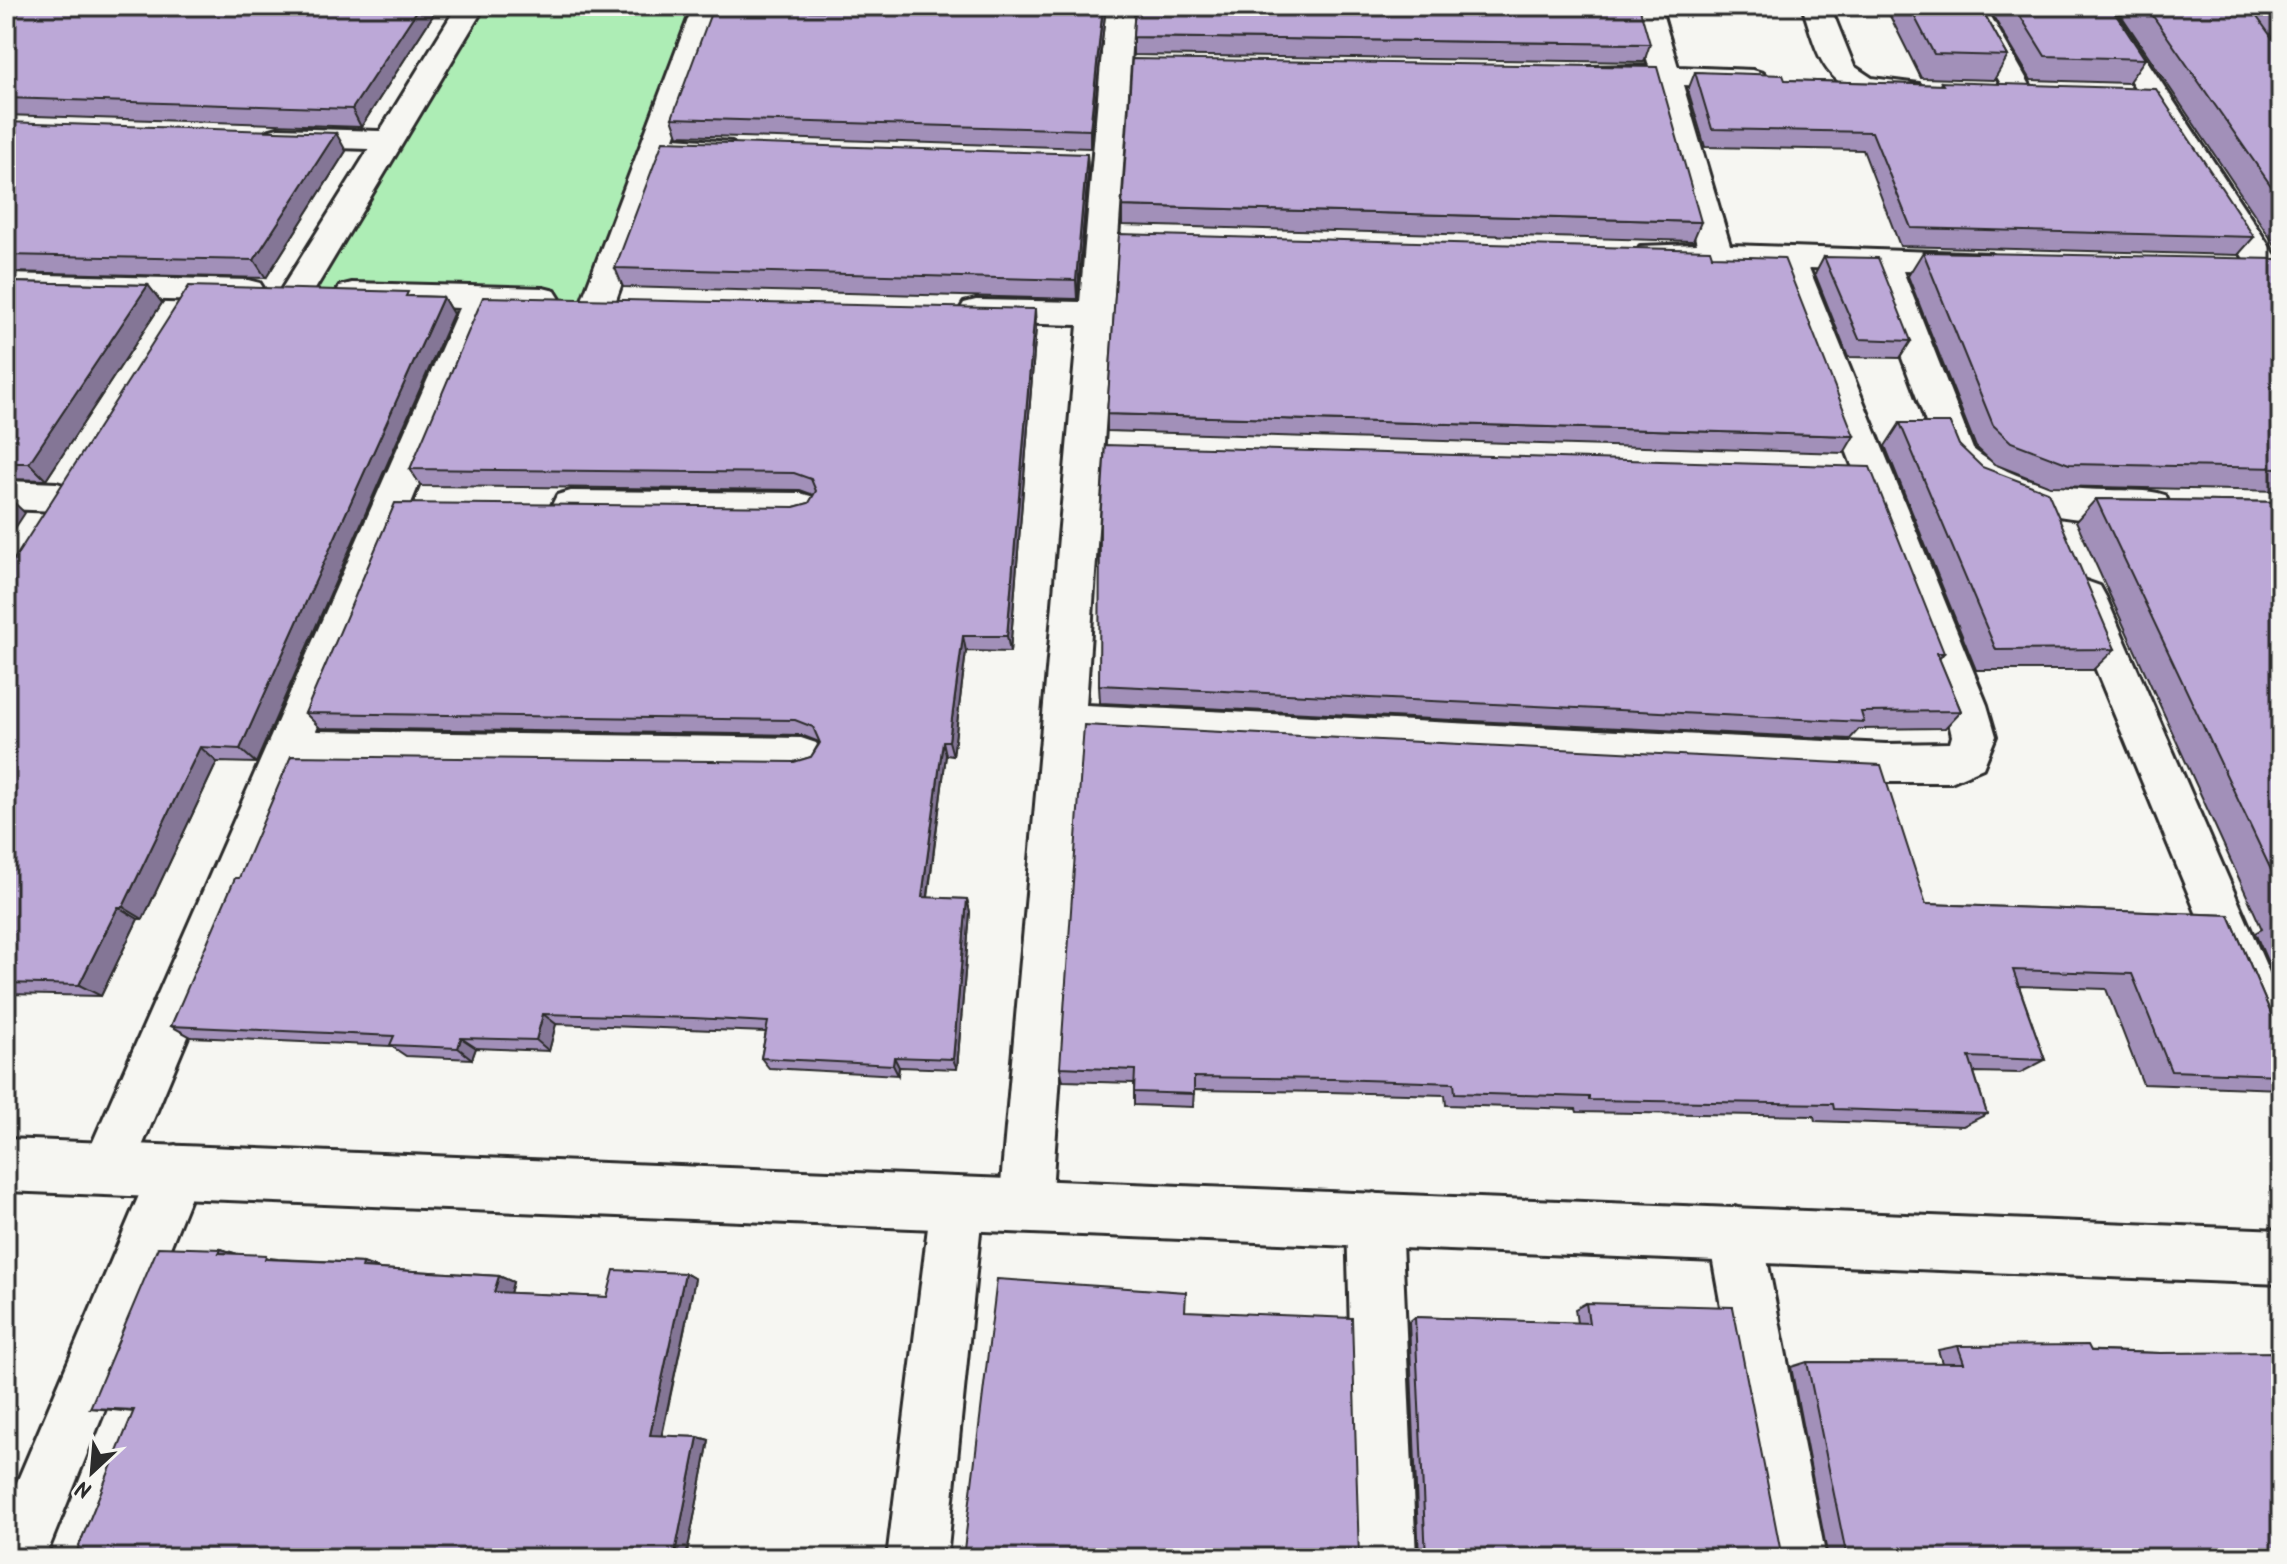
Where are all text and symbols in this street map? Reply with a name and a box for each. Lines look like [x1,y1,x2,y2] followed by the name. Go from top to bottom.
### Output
[52,1432,132,1512] north arrow
[70,1469,98,1507] text: N

